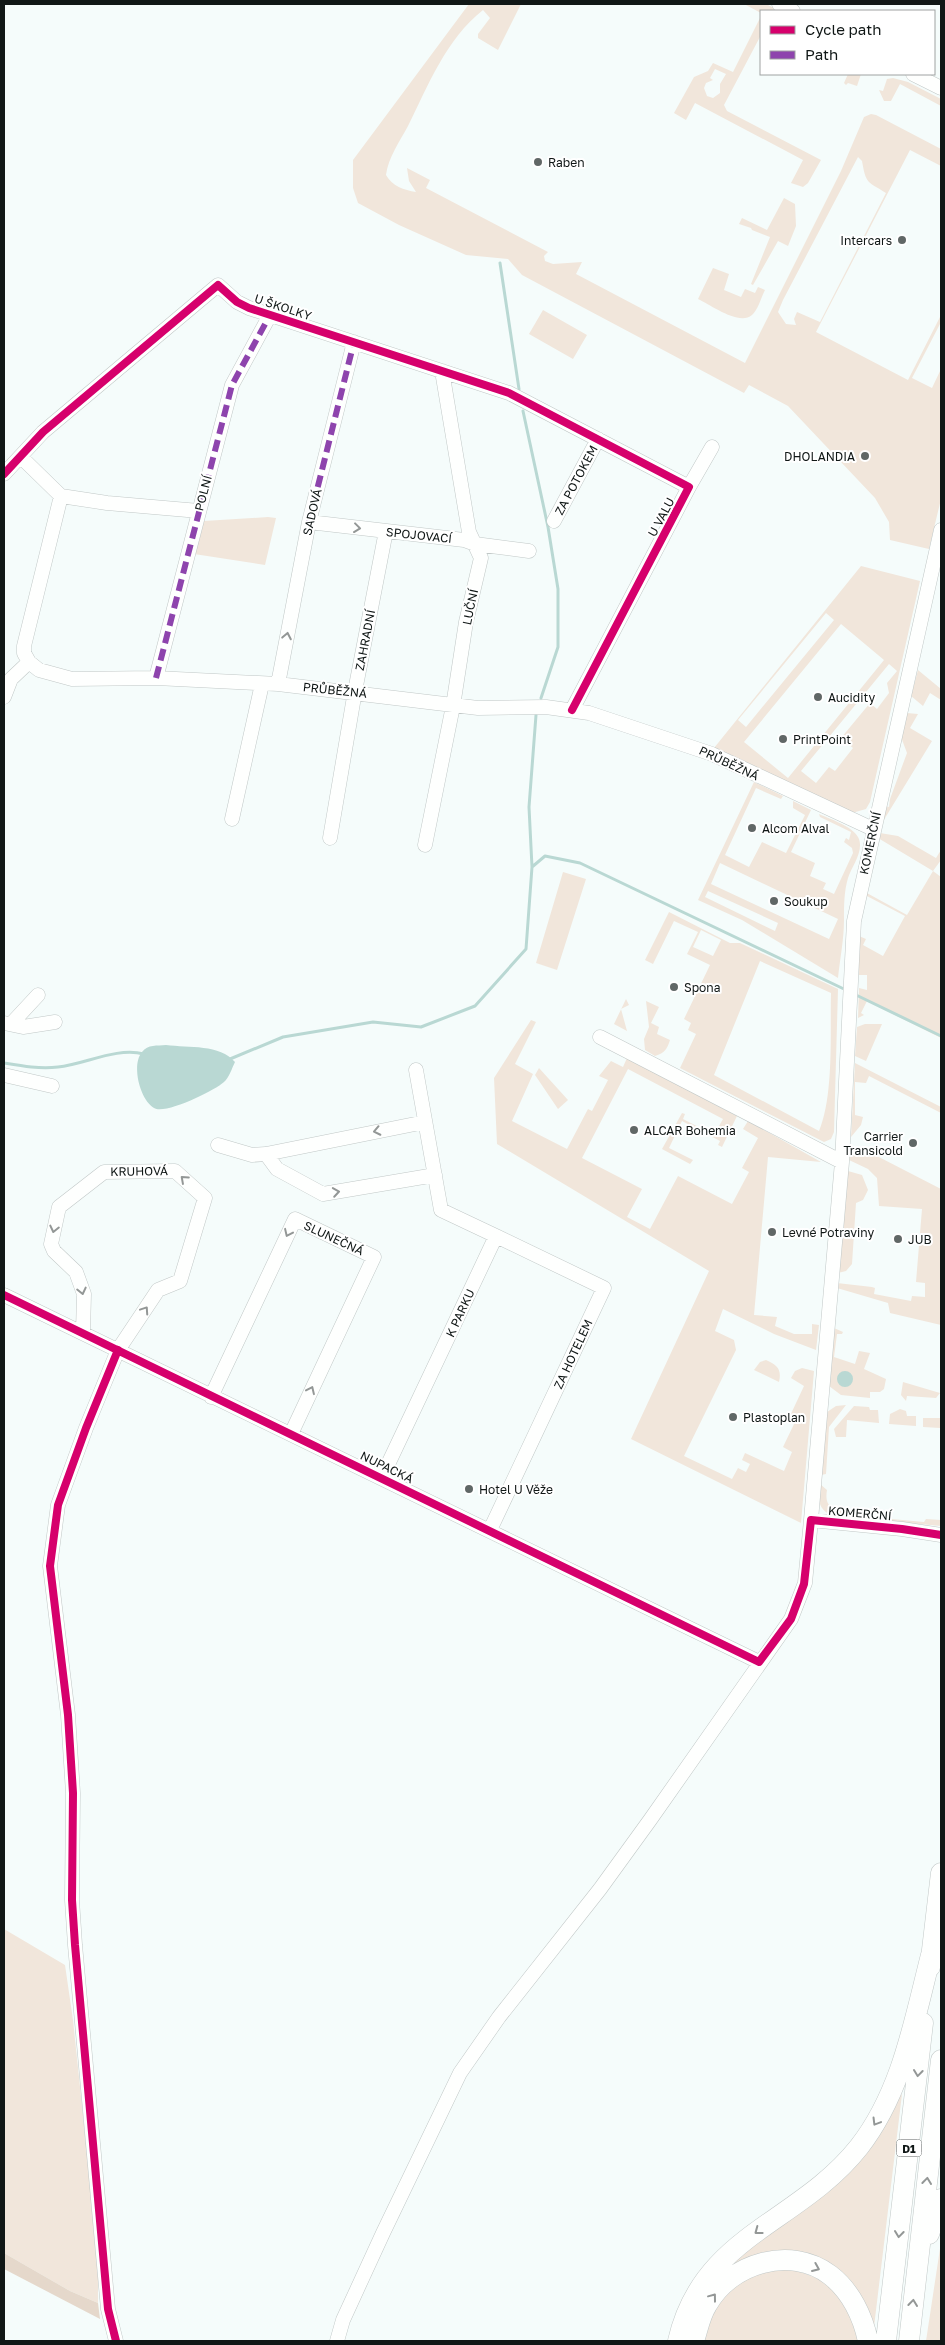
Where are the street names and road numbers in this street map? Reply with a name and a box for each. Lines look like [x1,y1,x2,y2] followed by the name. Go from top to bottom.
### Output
[252,291,314,323] street label: U ŠKOLKY
[551,443,601,517] street label: ZA POTOKEM
[191,472,215,513] street label: POLNÍ
[299,487,325,537] street label: SADOVÁ
[645,495,677,539] street label: U VALU
[385,524,454,546] street label: SPOJOVACÍ
[459,586,481,626] street label: LUČNÍ
[352,607,378,672] street label: ZAHRADNÍ
[302,678,368,701] street label: PRŮBĚŽNÁ
[697,742,762,783] street label: PRŮBĚŽNÁ
[856,809,884,876] street label: KOMERČNÍ
[110,1163,168,1179] street label: KRUHOVÁ
[302,1218,366,1258] street label: SLUNEČNÁ
[442,1287,478,1339] street label: K PARKU
[550,1317,596,1391] street label: ZA HOTELEM
[358,1448,416,1486] street label: NUPACKÁ
[828,1503,894,1523] street label: KOMERČNÍ
[896,2140,922,2156] road number: D1

